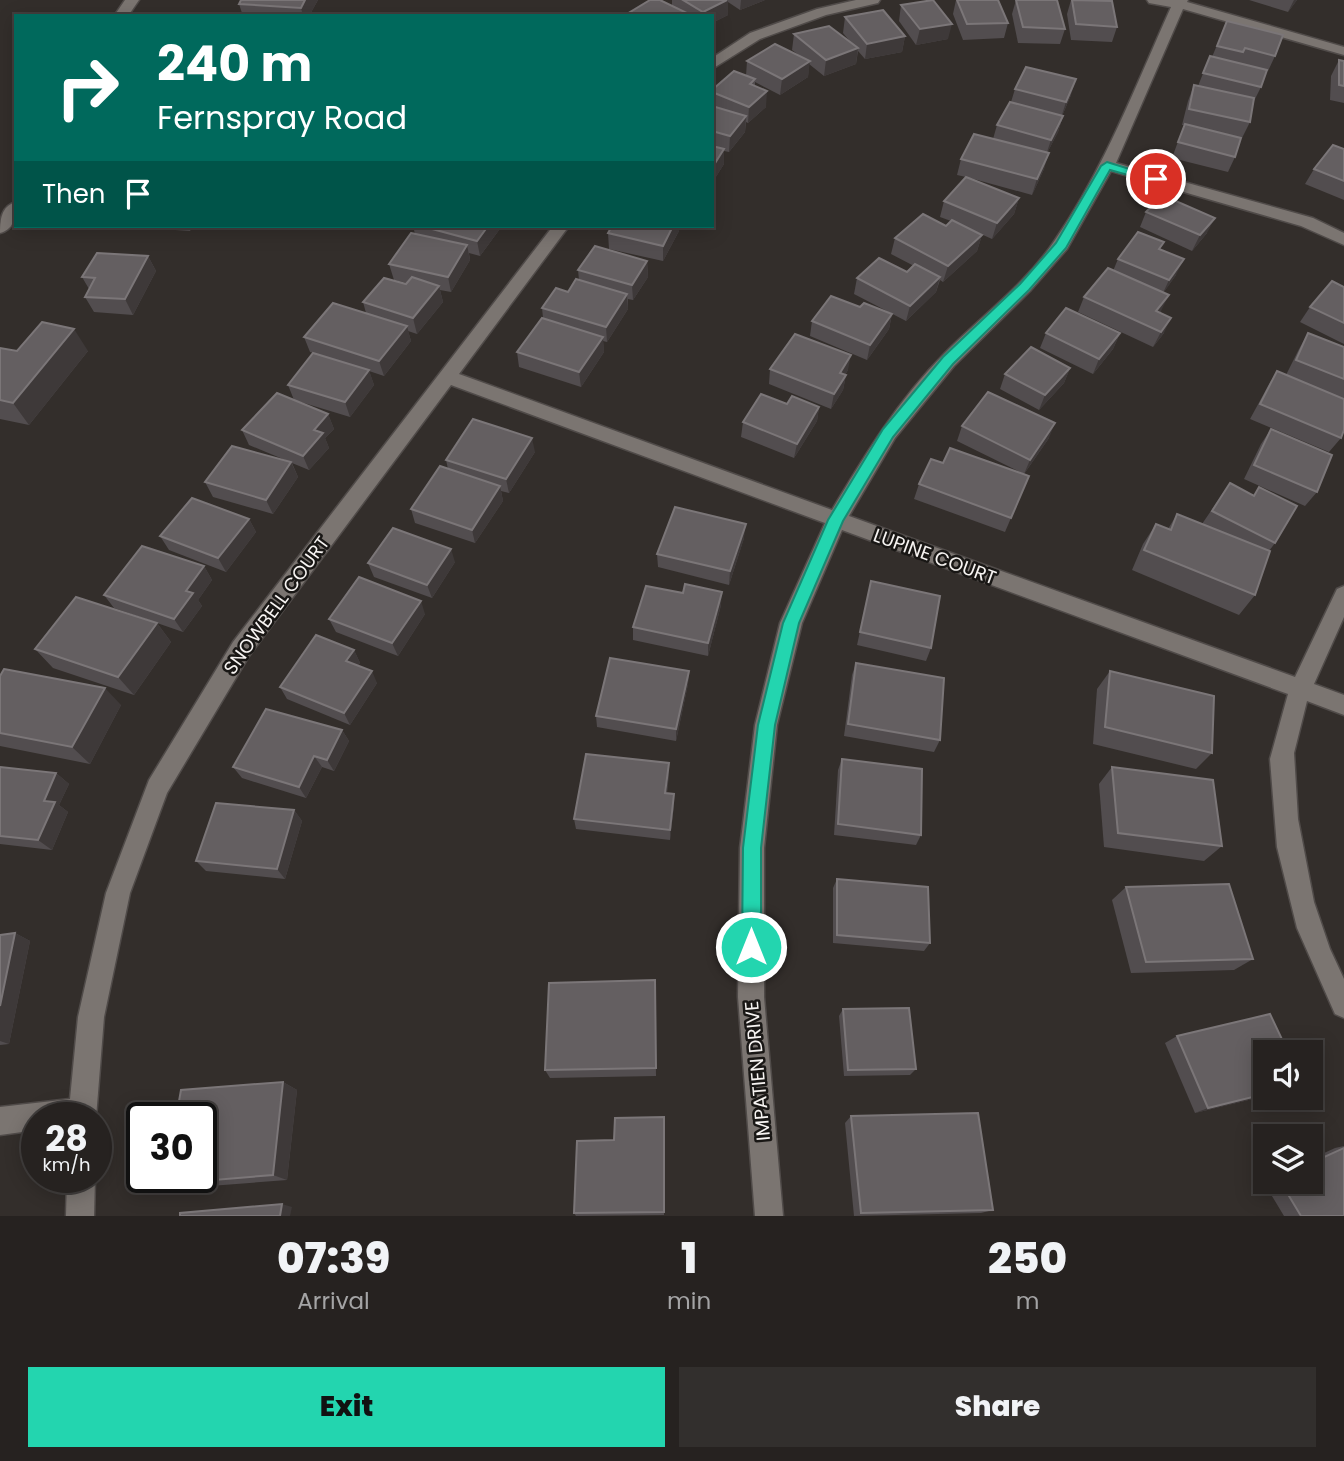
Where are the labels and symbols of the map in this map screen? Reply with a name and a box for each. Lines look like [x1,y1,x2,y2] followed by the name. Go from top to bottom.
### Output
[1126,149,1186,209] pin
[870,522,1000,591] street label: LUPINE COURT
[217,531,336,680] street label: SNOWBELL COURT
[714,910,788,984] position arrow
[738,1000,777,1142] street label: IMPATIEN DRIVE
[126,1102,217,1193] speed limit sign: 30

